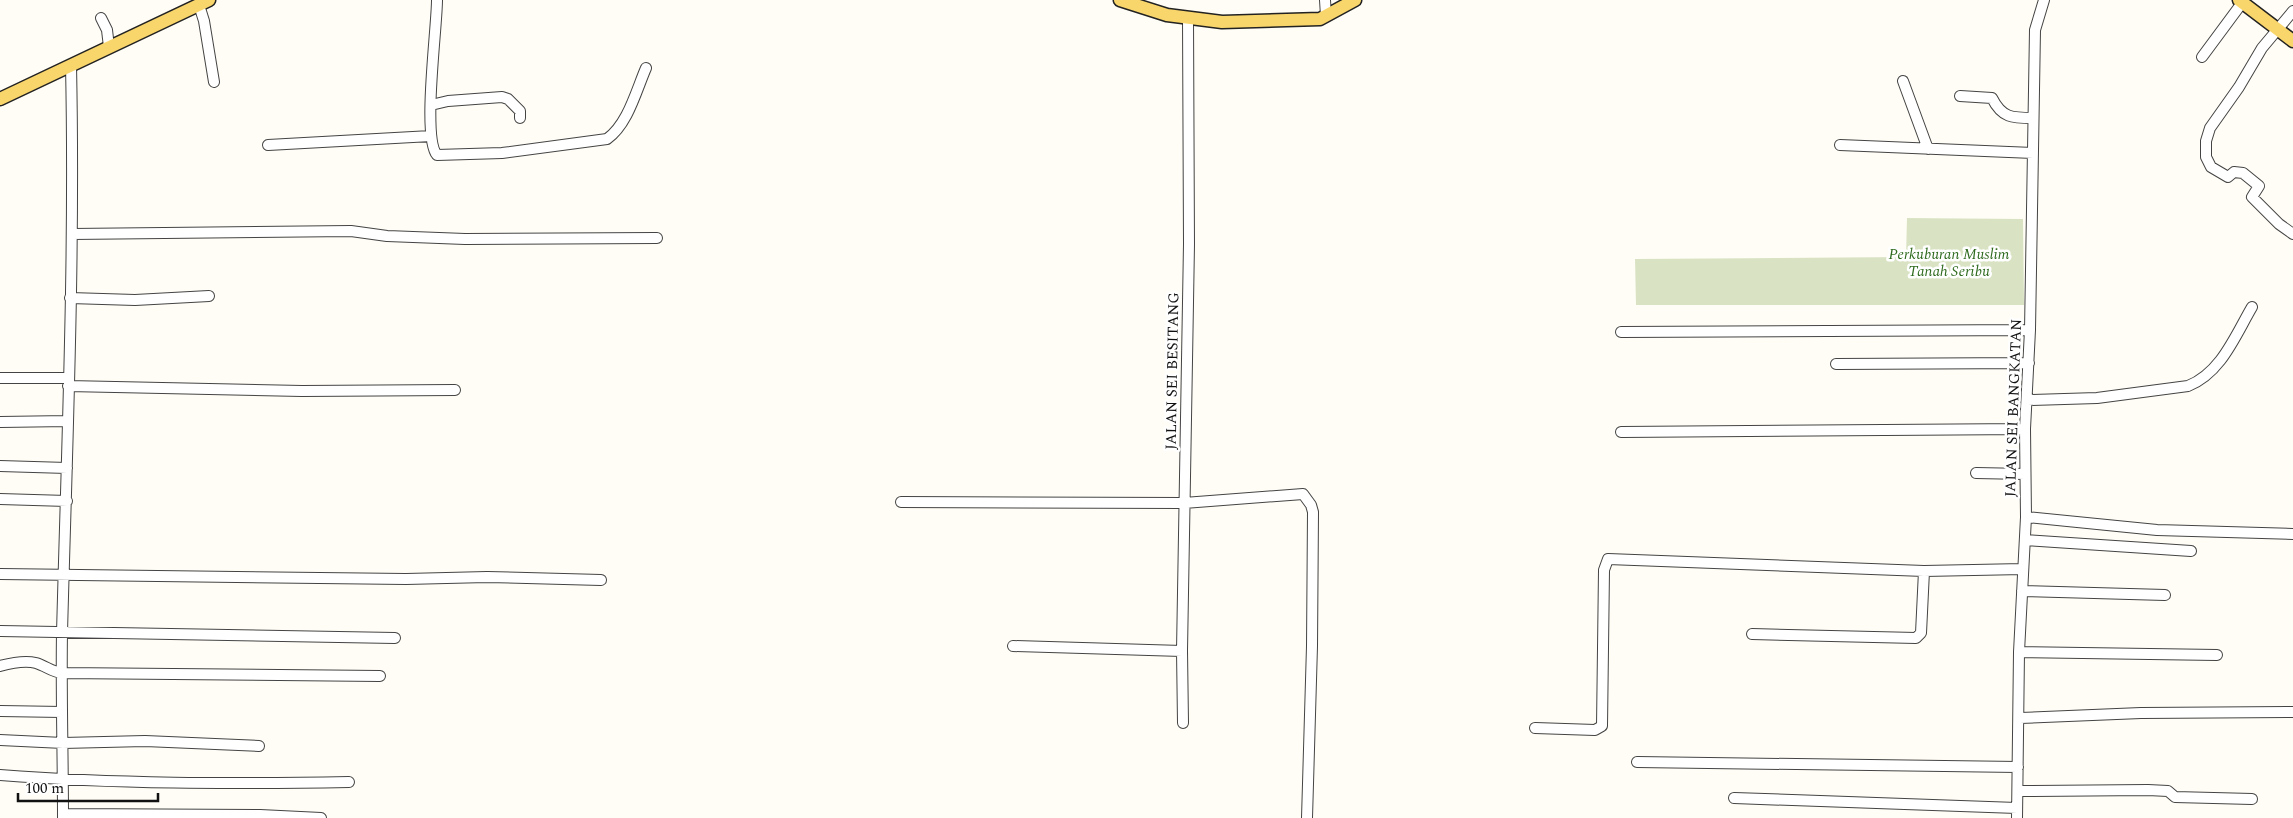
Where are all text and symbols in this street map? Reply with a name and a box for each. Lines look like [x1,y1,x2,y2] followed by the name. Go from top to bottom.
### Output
[1889,243,2010,283] park label: Perkuburan Muslim Tanah Seribu
[1160,292,1185,450] street label: JALAN SEI BESITANG
[1999,318,2028,498] street label: JALAN SEI BANGKATAN
[18,770,158,802] scale bar
[25,777,64,800] text: 100 m

